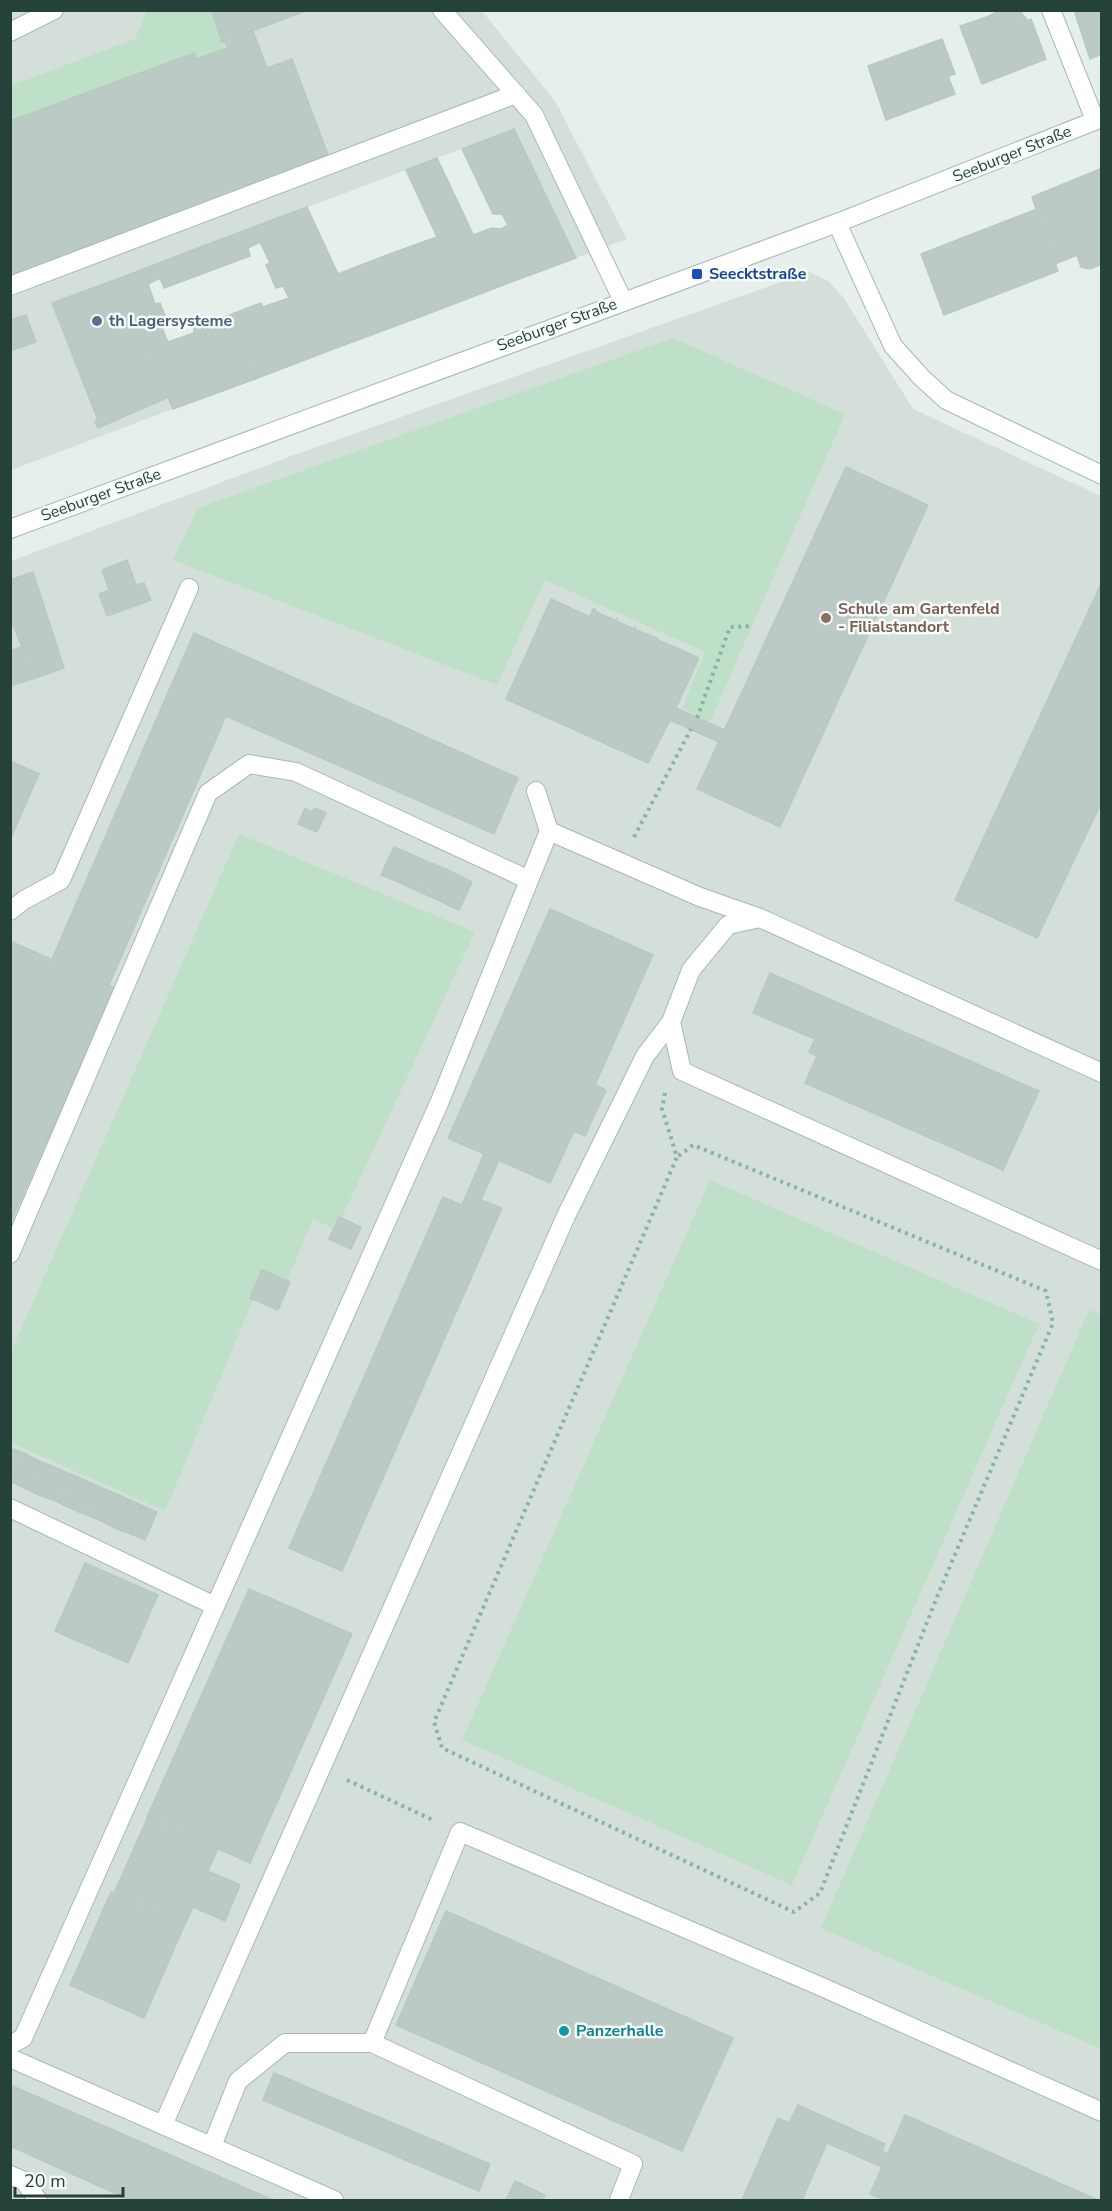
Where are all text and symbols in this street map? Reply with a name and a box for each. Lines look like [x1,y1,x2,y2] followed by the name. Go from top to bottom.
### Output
[949,120,1075,188] street label: Seeburger Straße
[709,263,807,285] place label: Seecktstraße
[690,267,704,281] marker: Seecktstraße
[494,293,620,357] street label: Seeburger Straße
[109,310,232,332] place label: th Lagersysteme
[90,314,104,328] marker: th Lagersysteme
[38,463,164,527] street label: Seeburger Straße
[838,598,1000,638] place label: Schule am Gartenfeld - Filialstandort
[819,611,833,625] marker: Schule am Gartenfeld - Filialstandort
[576,2020,664,2042] place label: Panzerhalle
[557,2024,571,2038] marker: Panzerhalle
[15,2160,123,2198] scale bar
[24,2169,66,2193] text: 20 m

